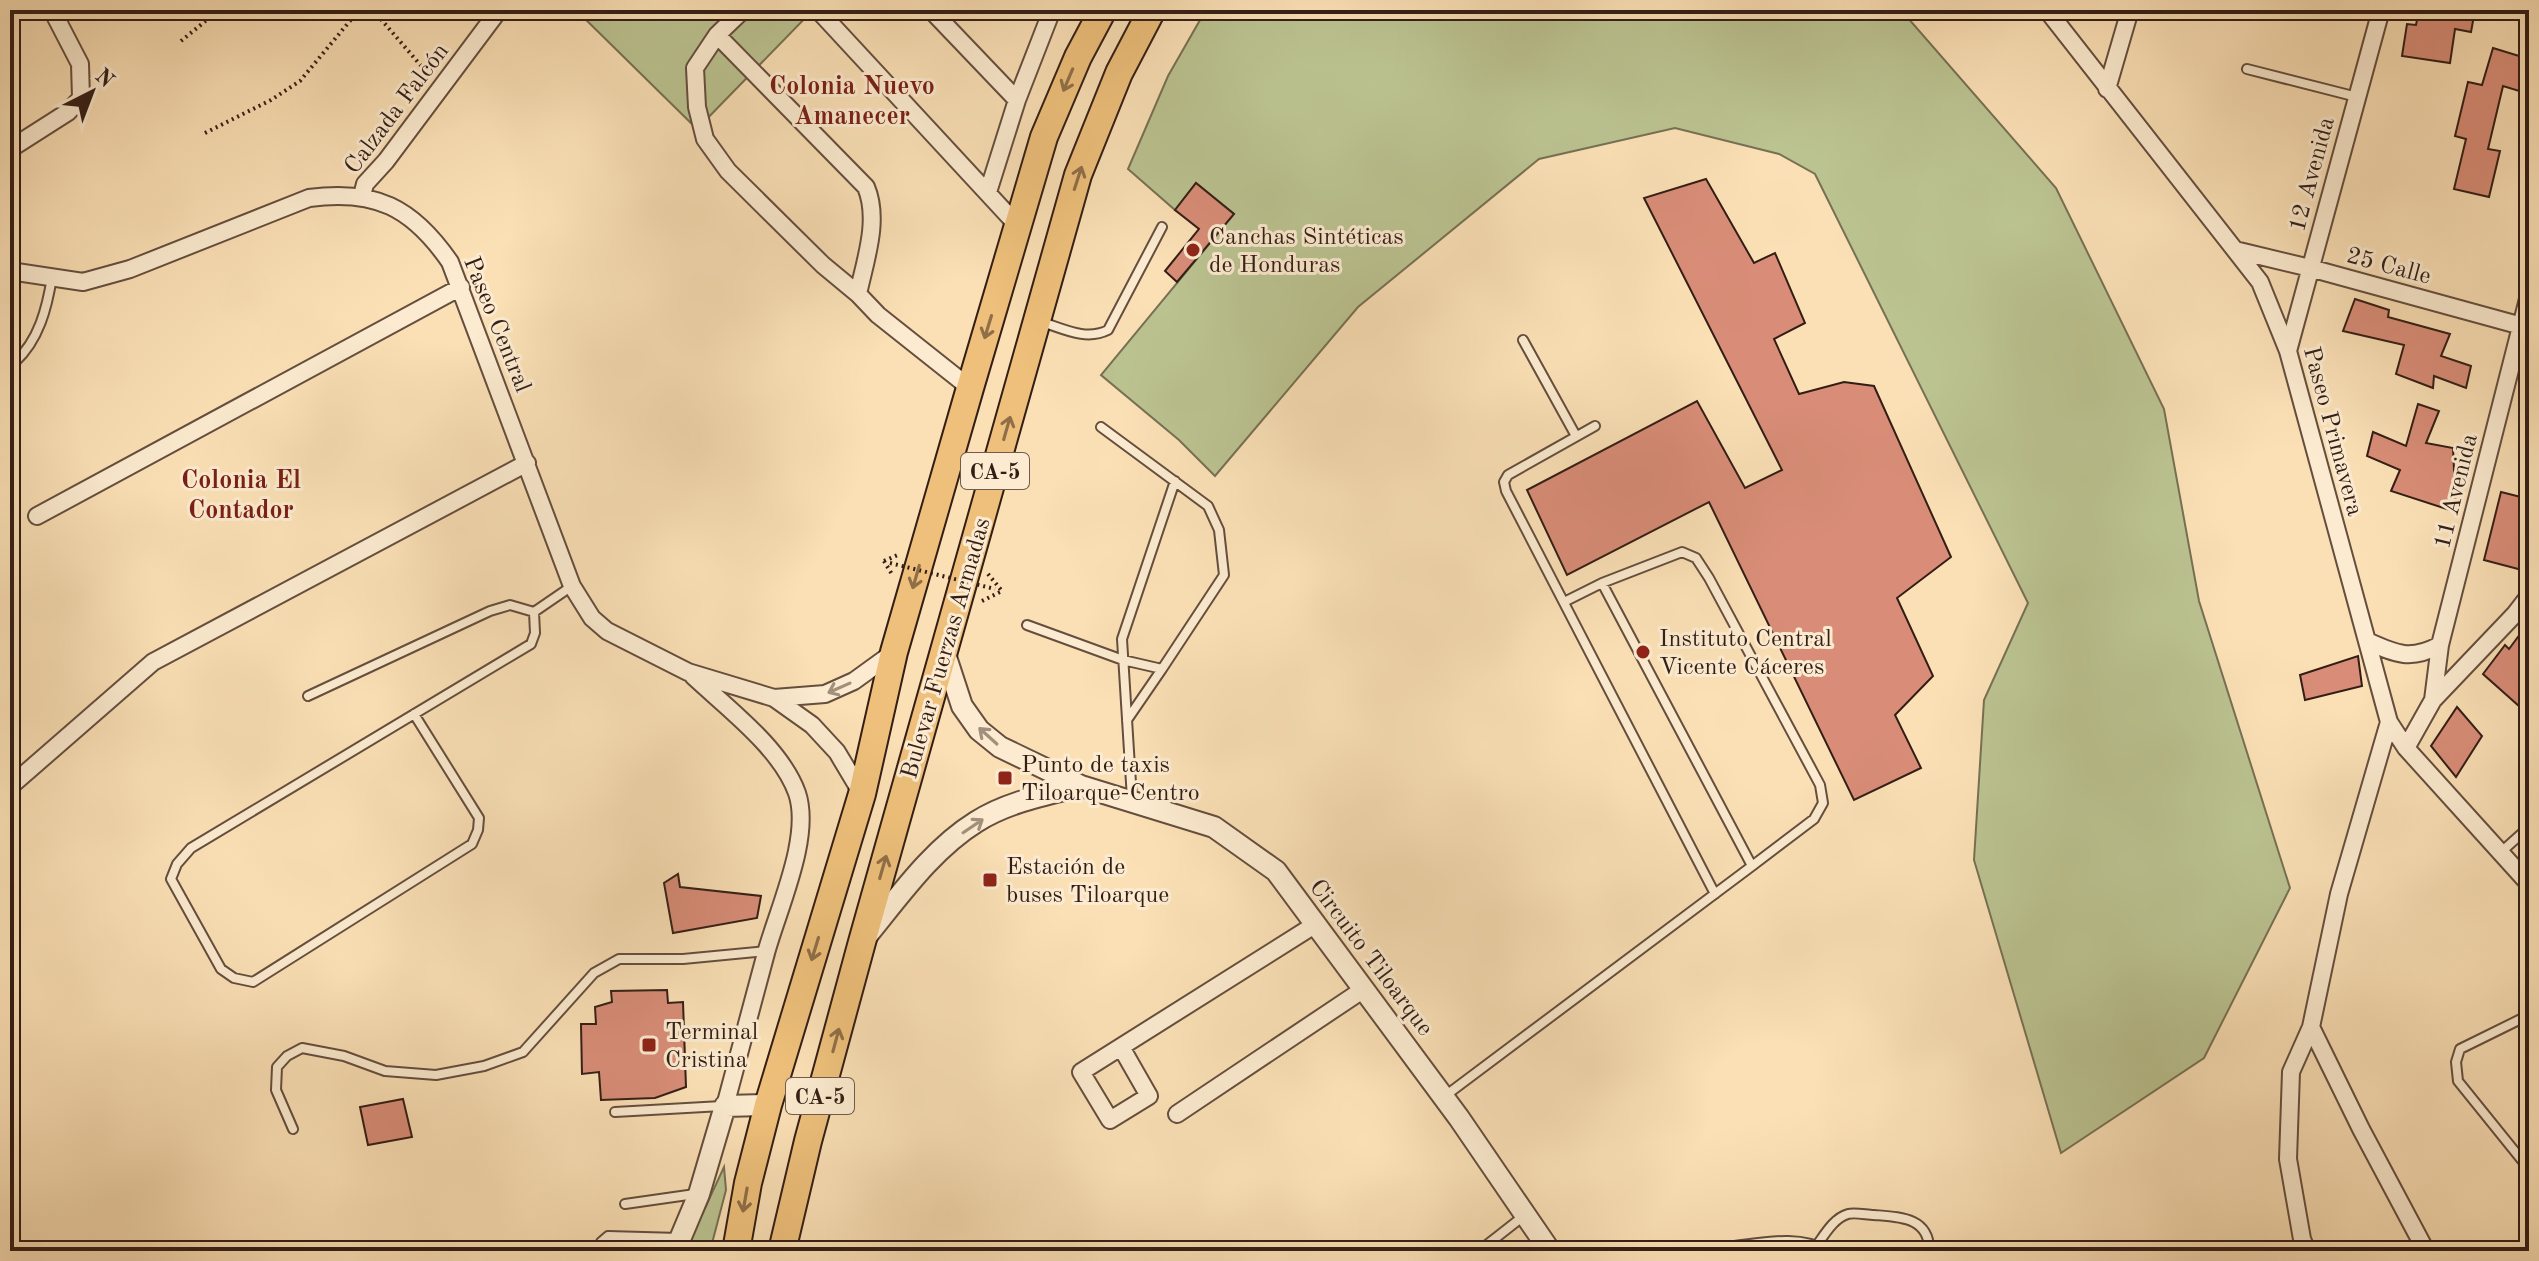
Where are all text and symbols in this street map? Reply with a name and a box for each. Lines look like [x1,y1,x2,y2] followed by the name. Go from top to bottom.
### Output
[341,40,454,179] street label: Calzada Falcón
[52,52,132,132] north arrow
[90,65,118,93] text: N
[1060,67,1075,92] one-way arrow
[769,74,935,130] district label: Colonia Nuevo Amanecer
[2286,114,2340,235] street label: 12 Avenida
[1072,166,1086,191] one-way arrow
[1209,226,1404,278] place label: Canchas Sintéticas de Honduras
[1184,241,1202,259] marker: Canchas Sintéticas de Honduras
[2344,244,2433,290] street label: 25 Calle
[458,254,534,396] street label: Paseo Central
[980,314,994,339] one-way arrow
[2298,344,2366,519] street label: Paseo Primavera
[1000,416,1015,442] one-way arrow
[2431,431,2483,552] street label: 11 Avenida
[961,453,1029,489] road number: CA-5
[181,468,301,524] district label: Colonia El Contador
[898,515,996,782] street label: Bulevar Fuerzas Armadas
[908,563,923,589] one-way arrow
[1659,628,1832,680] place label: Instituto Central Vicente Cáceres
[1634,643,1652,661] marker: Instituto Central Vicente Cáceres
[827,681,852,696] one-way arrow
[978,727,998,745] one-way arrow
[1021,754,1200,806] place label: Punto de taxis Tiloarque-Centro
[996,769,1014,787] marker: Punto de taxis Tiloarque-Centro
[962,817,984,834] one-way arrow
[876,854,891,880] one-way arrow
[1006,856,1169,908] place label: Estación de buses Tiloarque
[981,871,999,889] marker: Estación de buses Tiloarque
[1304,876,1437,1041] street label: Circuito Tiloarque
[807,936,822,962] one-way arrow
[665,1021,758,1073] place label: Terminal Cristina
[829,1027,844,1053] one-way arrow
[640,1036,658,1054] marker: Terminal Cristina
[786,1078,854,1114] road number: CA-5
[737,1186,752,1212] one-way arrow

